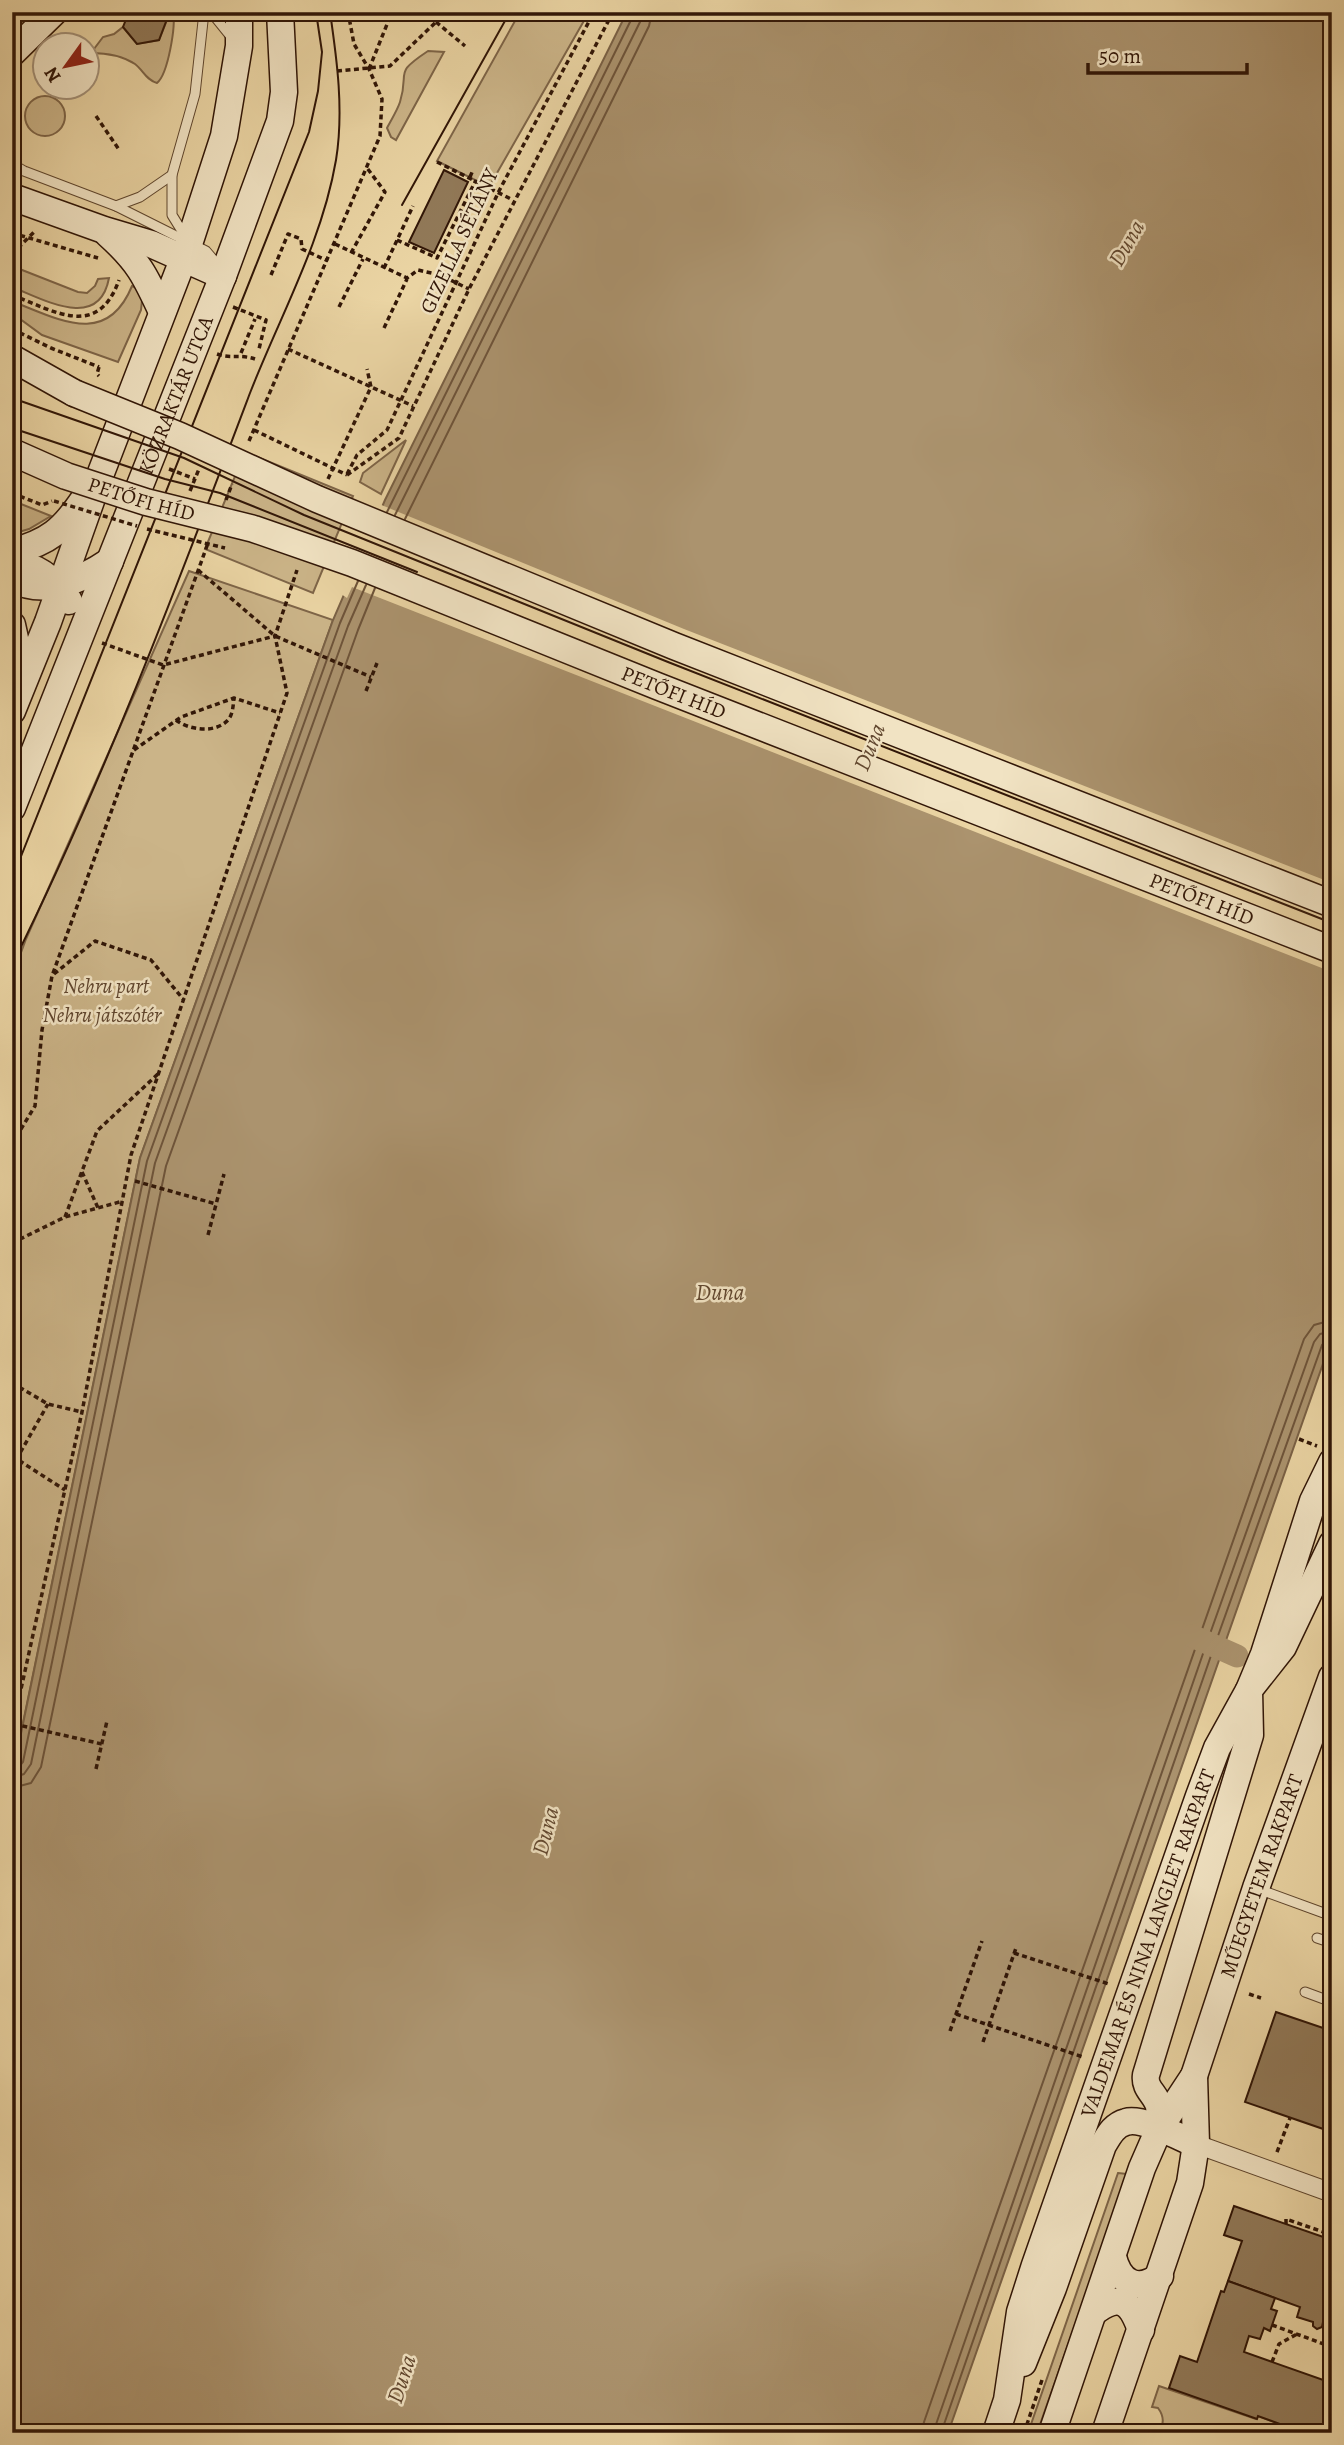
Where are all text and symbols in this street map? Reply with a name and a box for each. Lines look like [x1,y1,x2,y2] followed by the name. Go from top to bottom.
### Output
[32,32,102,102] north arrow
[1088,32,1248,76] scale bar
[1099,42,1141,70] text: 50 m
[38,62,67,88] text: N
[413,163,505,318] street label: GIZELLA SÉTÁNY
[1101,214,1152,272] water label: Duna
[132,311,220,479] street label: KÖZRAKTÁR UTCA
[84,470,198,528] street label: PETŐFI HÍD
[617,659,730,726] street label: PETŐFI HÍD
[846,718,893,776] water label: Duna
[1145,866,1258,932] street label: PETŐFI HÍD
[63,972,150,1000] park label: Nehru part
[43,1001,162,1029] park label: Nehru játszótér
[696,1277,745,1308] water label: Duna
[1073,1765,1222,2122] street label: VALDEMAR ÉS NINA LANGLET RAKPART
[1213,1770,1310,1981] street label: MŰEGYETEM RAKPART
[525,1803,567,1859] water label: Duna
[379,2351,424,2407] water label: Duna

